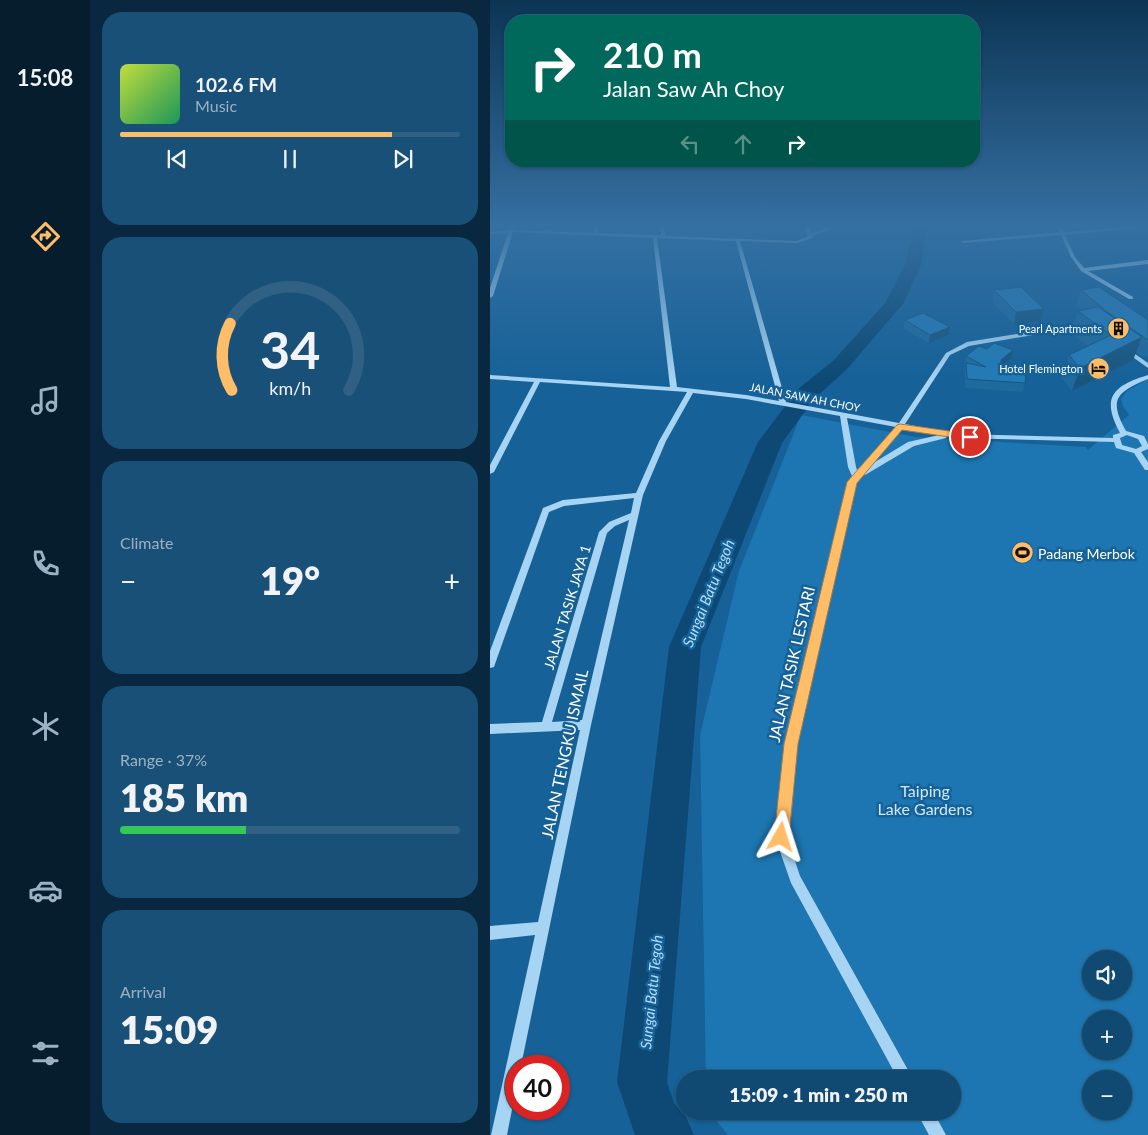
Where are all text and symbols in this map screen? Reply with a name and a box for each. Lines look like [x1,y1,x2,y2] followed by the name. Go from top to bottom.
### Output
[603,33,702,75] text: 210 m
[520,35,585,100] icon: right
[17,64,73,91] text: 15:08
[195,73,277,96] text: 102.6 FM
[603,75,784,102] text: Jalan Saw Ah Choy
[195,96,237,115] text: Music
[676,130,704,158] icon: left
[729,130,757,158] icon: ahead
[782,130,810,158] icon: right
[163,145,191,173] icon: previous
[276,145,304,173] icon: pause
[389,145,417,173] icon: next
[28,219,63,254] icon: directions
[1106,316,1130,340] building icon: Pearl Apartments
[260,318,320,380] text: 34
[1019,322,1102,335] place label: Pearl Apartments
[1087,356,1111,380] hotel icon: Hotel Flemington
[999,362,1083,375] place label: Hotel Flemington
[269,377,311,399] text: km/h
[749,380,862,414] street label: JALAN SAW AH CHOY
[28,383,63,418] icon: music
[949,416,991,458] pin
[956,423,984,451] icon: arrive
[120,533,173,552] text: Climate
[678,536,738,649] water label: Sungai Batu Tegoh
[1010,541,1034,565] sports icon: Padang Merbok
[540,543,594,671] street label: JALAN TASIK JAYA 1
[1038,545,1136,562] place label: Padang Merbok
[28,546,63,581] icon: phone
[260,557,320,603] text: 19°
[120,564,136,598] text: −
[444,564,460,598] text: +
[764,584,818,744] street label: JALAN TASIK LESTARI
[537,667,591,841] street label: JALAN TENGKU ISMAIL
[28,709,63,744] icon: climate
[120,750,207,769] text: Range · 37%
[120,774,248,820] text: 185 km
[878,781,972,818] park label: Taiping Lake Gardens
[754,810,806,862] position arrow
[28,873,63,908] icon: car
[636,934,666,1050] water label: Sungai Batu Tegoh
[1082,950,1132,1120] map controls
[1082,950,1132,1000] button: sound
[120,982,166,1001] text: Arrival
[120,1006,218,1052] text: 15:09
[1082,1010,1132,1060] button: +
[28,1036,63,1071] icon: filters
[505,1055,570,1120] speed limit sign: 40
[1082,1070,1132,1120] button: −
[729,1083,908,1106] text: 15:09 · 1 min · 250 m

